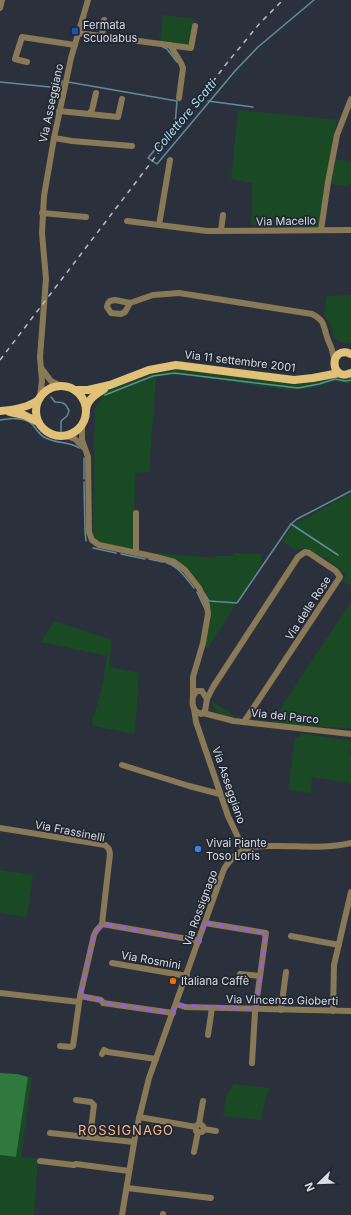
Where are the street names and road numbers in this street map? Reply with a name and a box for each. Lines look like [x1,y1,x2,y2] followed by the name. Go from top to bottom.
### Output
[36,62,66,144] street label: Via Asseggiano
[256,213,317,229] street label: Via Macello
[184,347,296,375] street label: Via 11 settembre 2001
[282,573,334,643] street label: Via delle Rose
[250,705,320,727] street label: Via del Parco
[209,745,249,826] street label: Via Asseggiano
[34,817,106,845] street label: Via Frassinelli
[180,868,220,948] street label: Via Rossignago
[120,948,182,972] street label: Via Rosmini
[226,992,338,1008] street label: Via Vincenzo Gioberti

